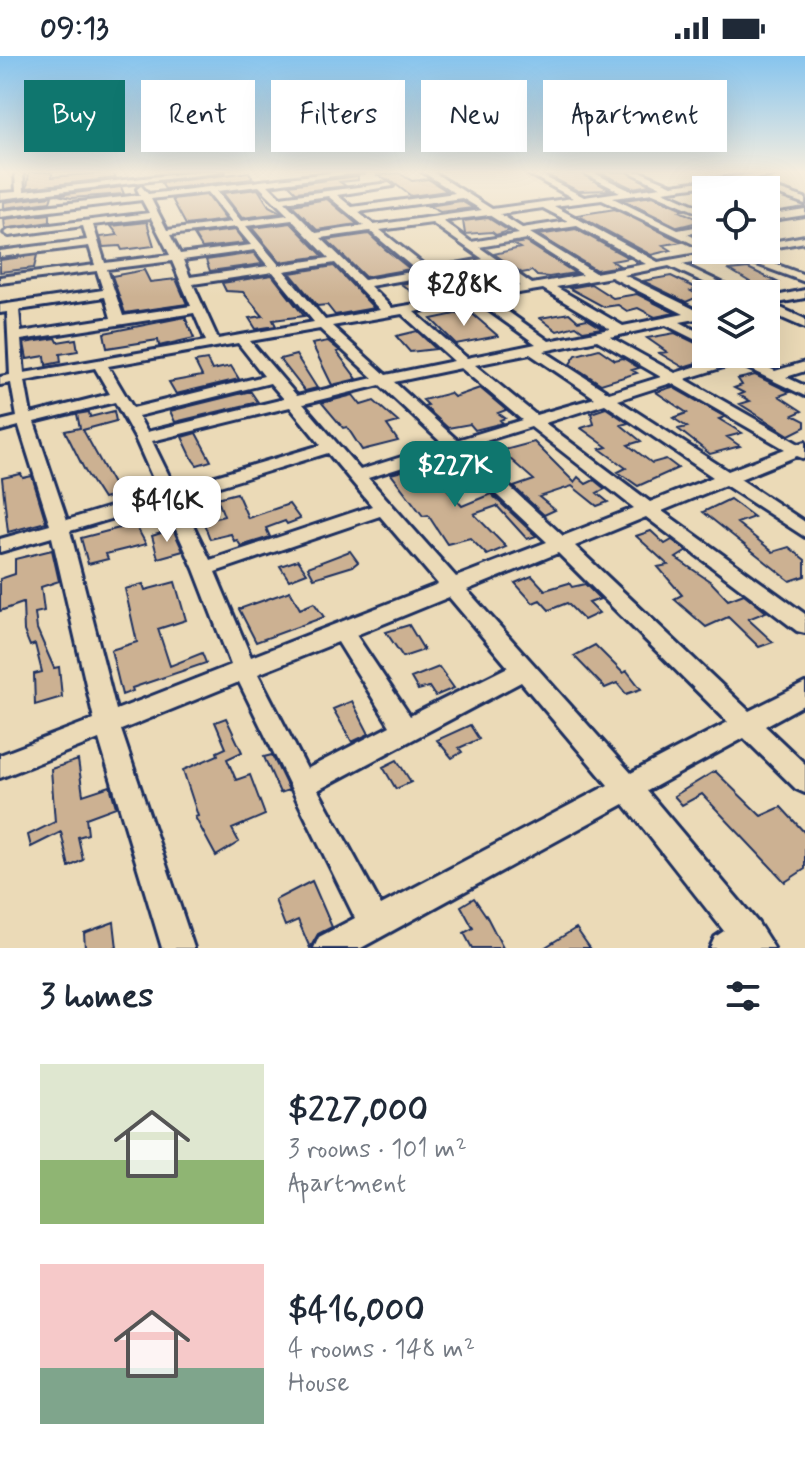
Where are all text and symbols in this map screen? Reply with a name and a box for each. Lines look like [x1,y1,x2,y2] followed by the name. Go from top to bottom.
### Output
[40,9,109,48] text: 09:13
[24,80,125,152] chip: Buy
[141,80,255,152] chip: Rent
[271,80,405,152] chip: Filters
[421,80,527,152] chip: New
[543,80,727,152] chip: Apartment
[692,176,780,368] map controls
[692,176,780,264] button: locate
[408,260,520,328] pin: $288K
[427,269,501,303] text: $288K
[692,280,780,368] button: layers
[399,441,511,509] pin: $227K
[418,450,492,484] text: $227K
[111,476,223,544] pin: $416K
[131,485,203,519] text: $416K
[40,974,153,1019] text: 3 homes
[721,974,765,1018] icon: filters
[288,1088,428,1133] text: $227,000
[104,1096,200,1192] icon: home
[288,1133,467,1167] text: 3 rooms · 101 m²
[288,1167,406,1201] text: Apartment
[288,1288,425,1333] text: $416,000
[104,1296,200,1392] icon: home
[288,1333,475,1367] text: 4 rooms · 148 m²
[288,1367,349,1401] text: House

